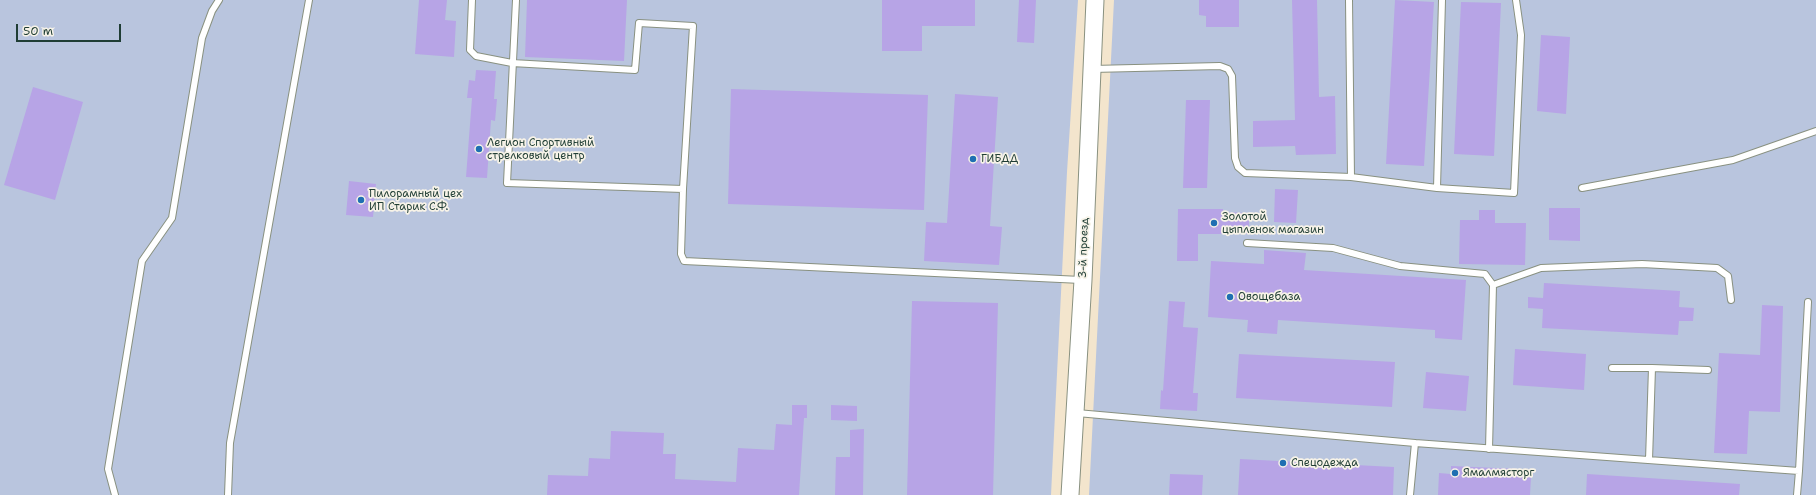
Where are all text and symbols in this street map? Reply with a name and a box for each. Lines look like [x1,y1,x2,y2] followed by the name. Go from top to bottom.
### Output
[18,16,123,42] scale bar
[23,23,53,39] text: 50 m
[487,136,594,162] place label: Легион Спортивный стрелковый центр
[474,144,484,154] marker: Легион Спортивный стрелковый центр
[981,152,1018,166] place label: ГИБДД
[968,154,978,164] marker: ГИБДД
[369,187,462,213] place label: Пилорамный цех ИП Старик С.Ф.
[356,195,366,205] marker: Пилорамный цех ИП Старик С.Ф.
[1222,210,1324,236] place label: Золотой цыпленок магазин
[1076,217,1092,279] street label: 3-й проезд
[1209,218,1219,228] marker: Золотой цыпленок магазин
[1238,290,1300,304] place label: Овощебаза
[1225,292,1235,302] marker: Овощебаза
[1291,456,1358,470] place label: Спецодежда
[1278,458,1288,468] marker: Спецодежда
[1463,466,1534,480] place label: Ямалмясторг
[1450,468,1460,478] marker: Ямалмясторг

